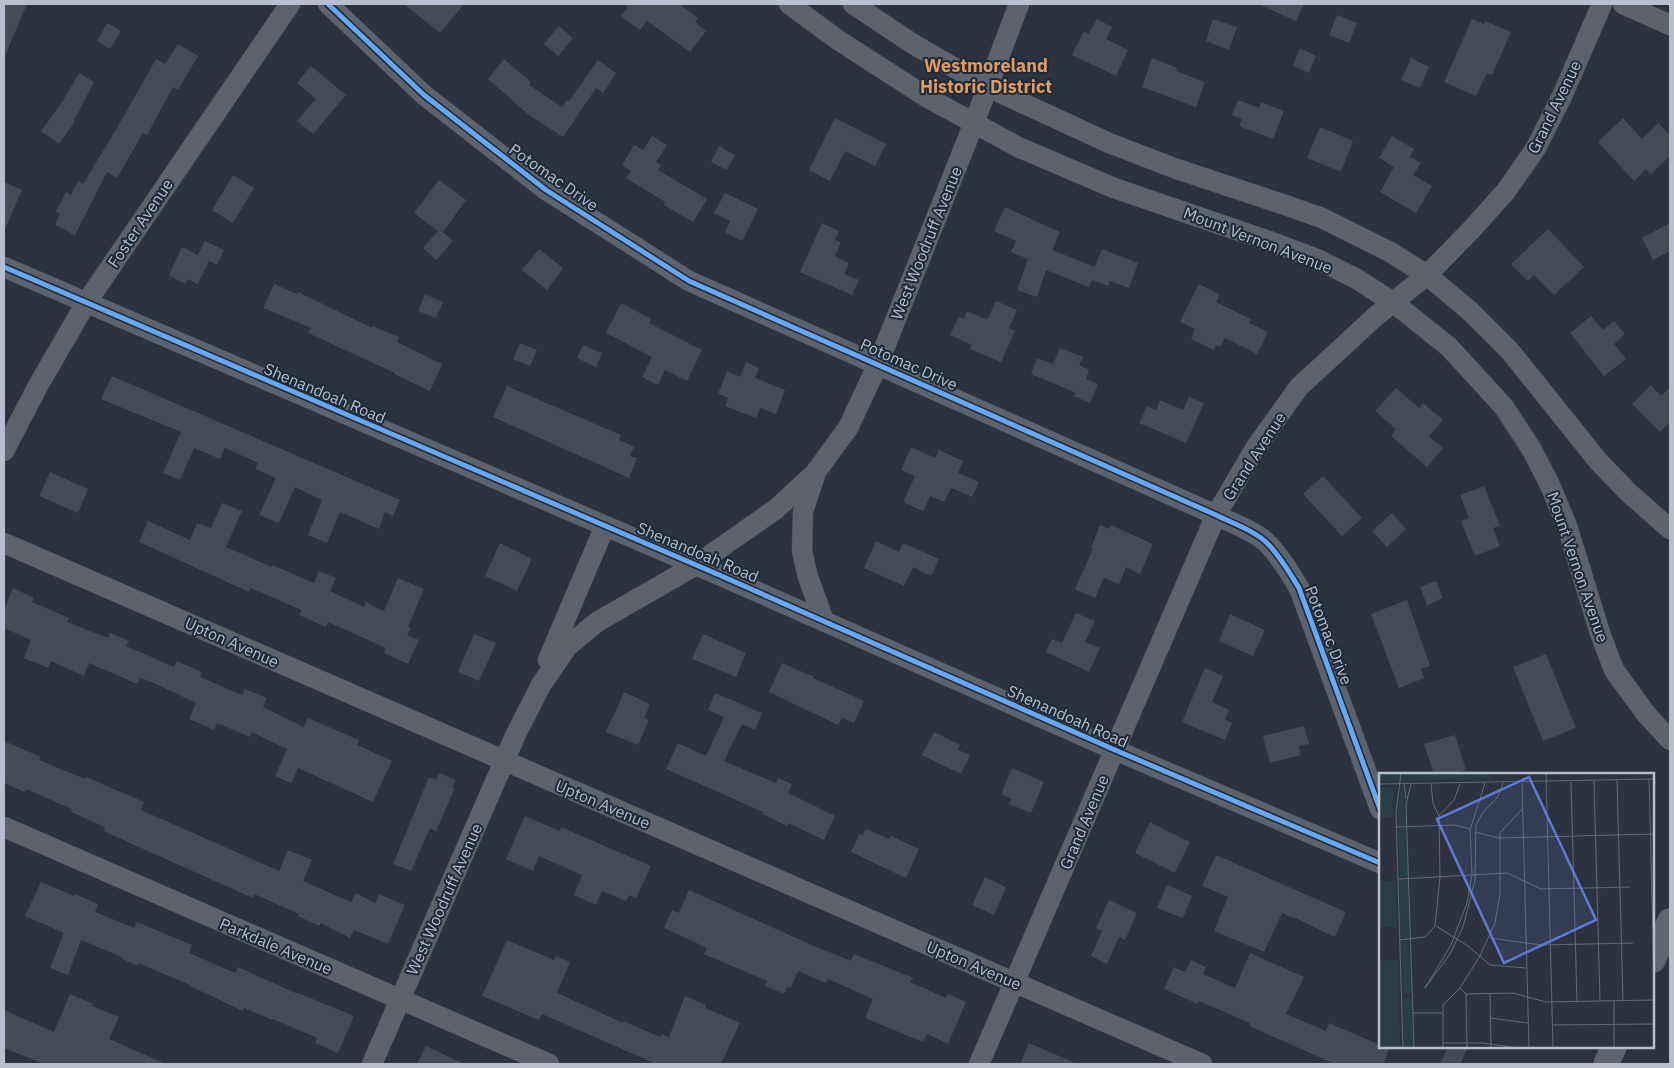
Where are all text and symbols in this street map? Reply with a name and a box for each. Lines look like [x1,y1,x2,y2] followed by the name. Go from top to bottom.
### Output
[920,54,1052,98] district label: Westmoreland Historic District
[1523,57,1585,157] street label: Grand Avenue
[506,139,603,215] street label: Potomac Drive
[886,163,966,323] street label: West Woodruff Avenue
[103,175,177,271] street label: Foster Avenue
[1181,202,1335,278] street label: Mount Vernon Avenue
[857,334,961,394] street label: Potomac Drive
[261,358,389,428] street label: Shenandoah Road
[1218,408,1290,504] street label: Grand Avenue
[1543,489,1613,645] street label: Mount Vernon Avenue
[634,517,762,587] street label: Shenandoah Road
[1301,583,1357,687] street label: Potomac Drive
[182,612,282,672] street label: Upton Avenue
[1004,680,1132,752] street label: Shenandoah Road
[1055,771,1113,872] street label: Grand Avenue
[1379,773,1654,1048] inset map
[553,775,654,833] street label: Upton Avenue
[402,820,486,978] street label: West Woodruff Avenue
[217,913,335,979] street label: Parkdale Avenue
[924,936,1025,994] street label: Upton Avenue

